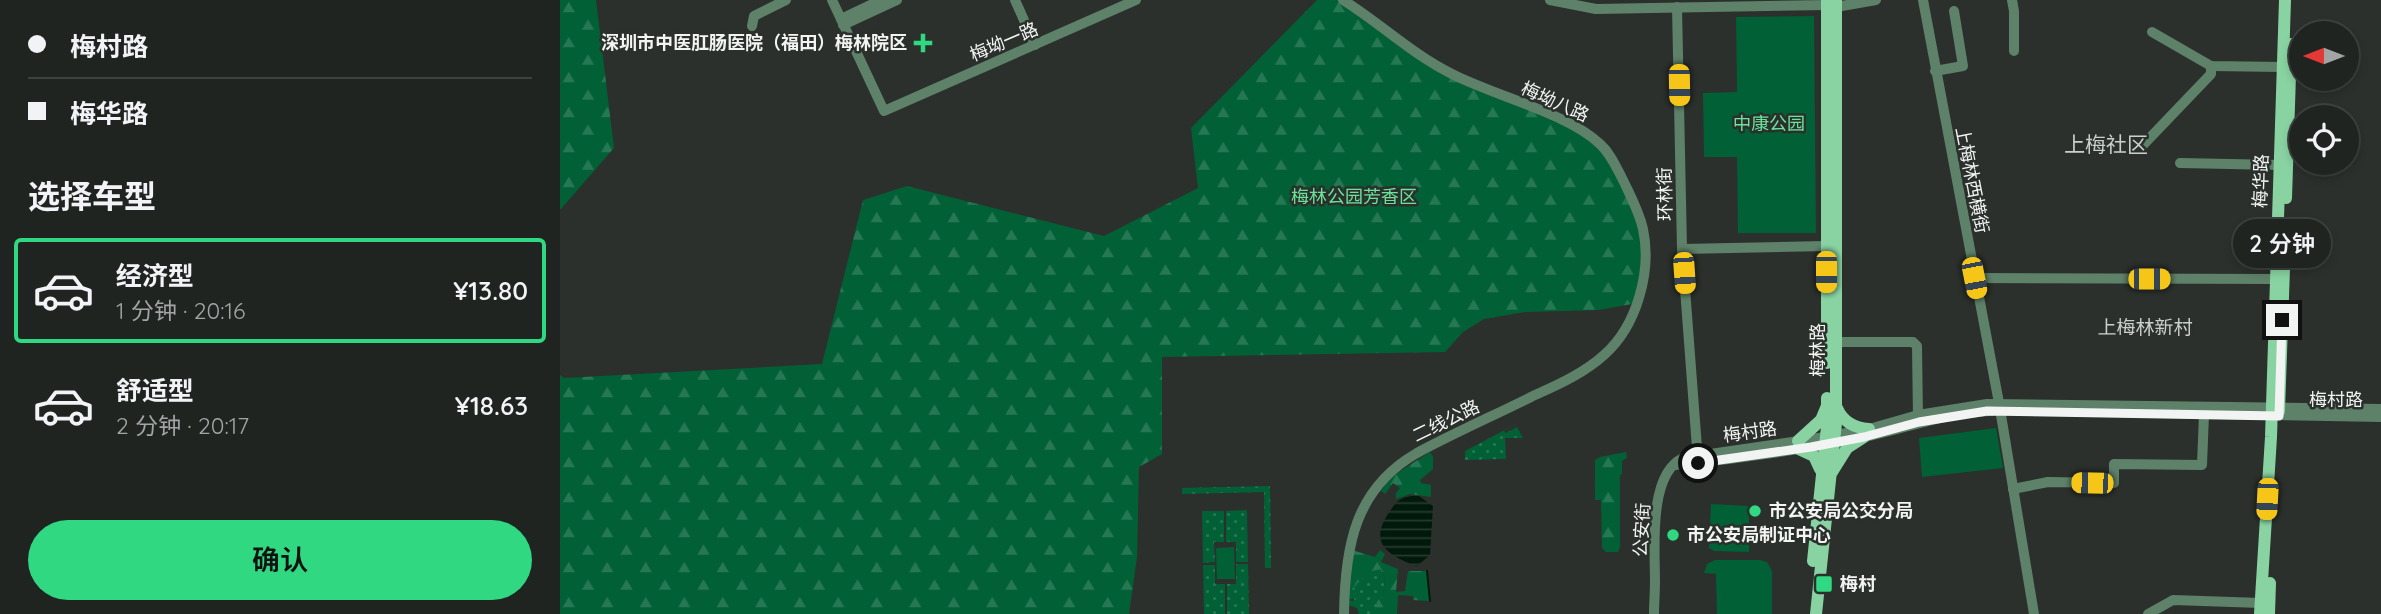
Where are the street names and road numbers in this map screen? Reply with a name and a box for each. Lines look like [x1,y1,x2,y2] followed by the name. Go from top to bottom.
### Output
[966,17,1041,66] street label: 梅坳一路
[1518,76,1593,127] street label: 梅坳八路
[1951,125,1994,235] street label: 上梅林西横街
[2248,154,2273,208] street label: 梅华路
[1653,167,1676,221] street label: 环林街
[1806,323,1829,377] street label: 梅林路
[2309,388,2363,411] street label: 梅村路
[1408,394,1483,447] street label: 二线公路
[1722,416,1778,447] street label: 梅村路
[1629,502,1654,558] street label: 公安街

